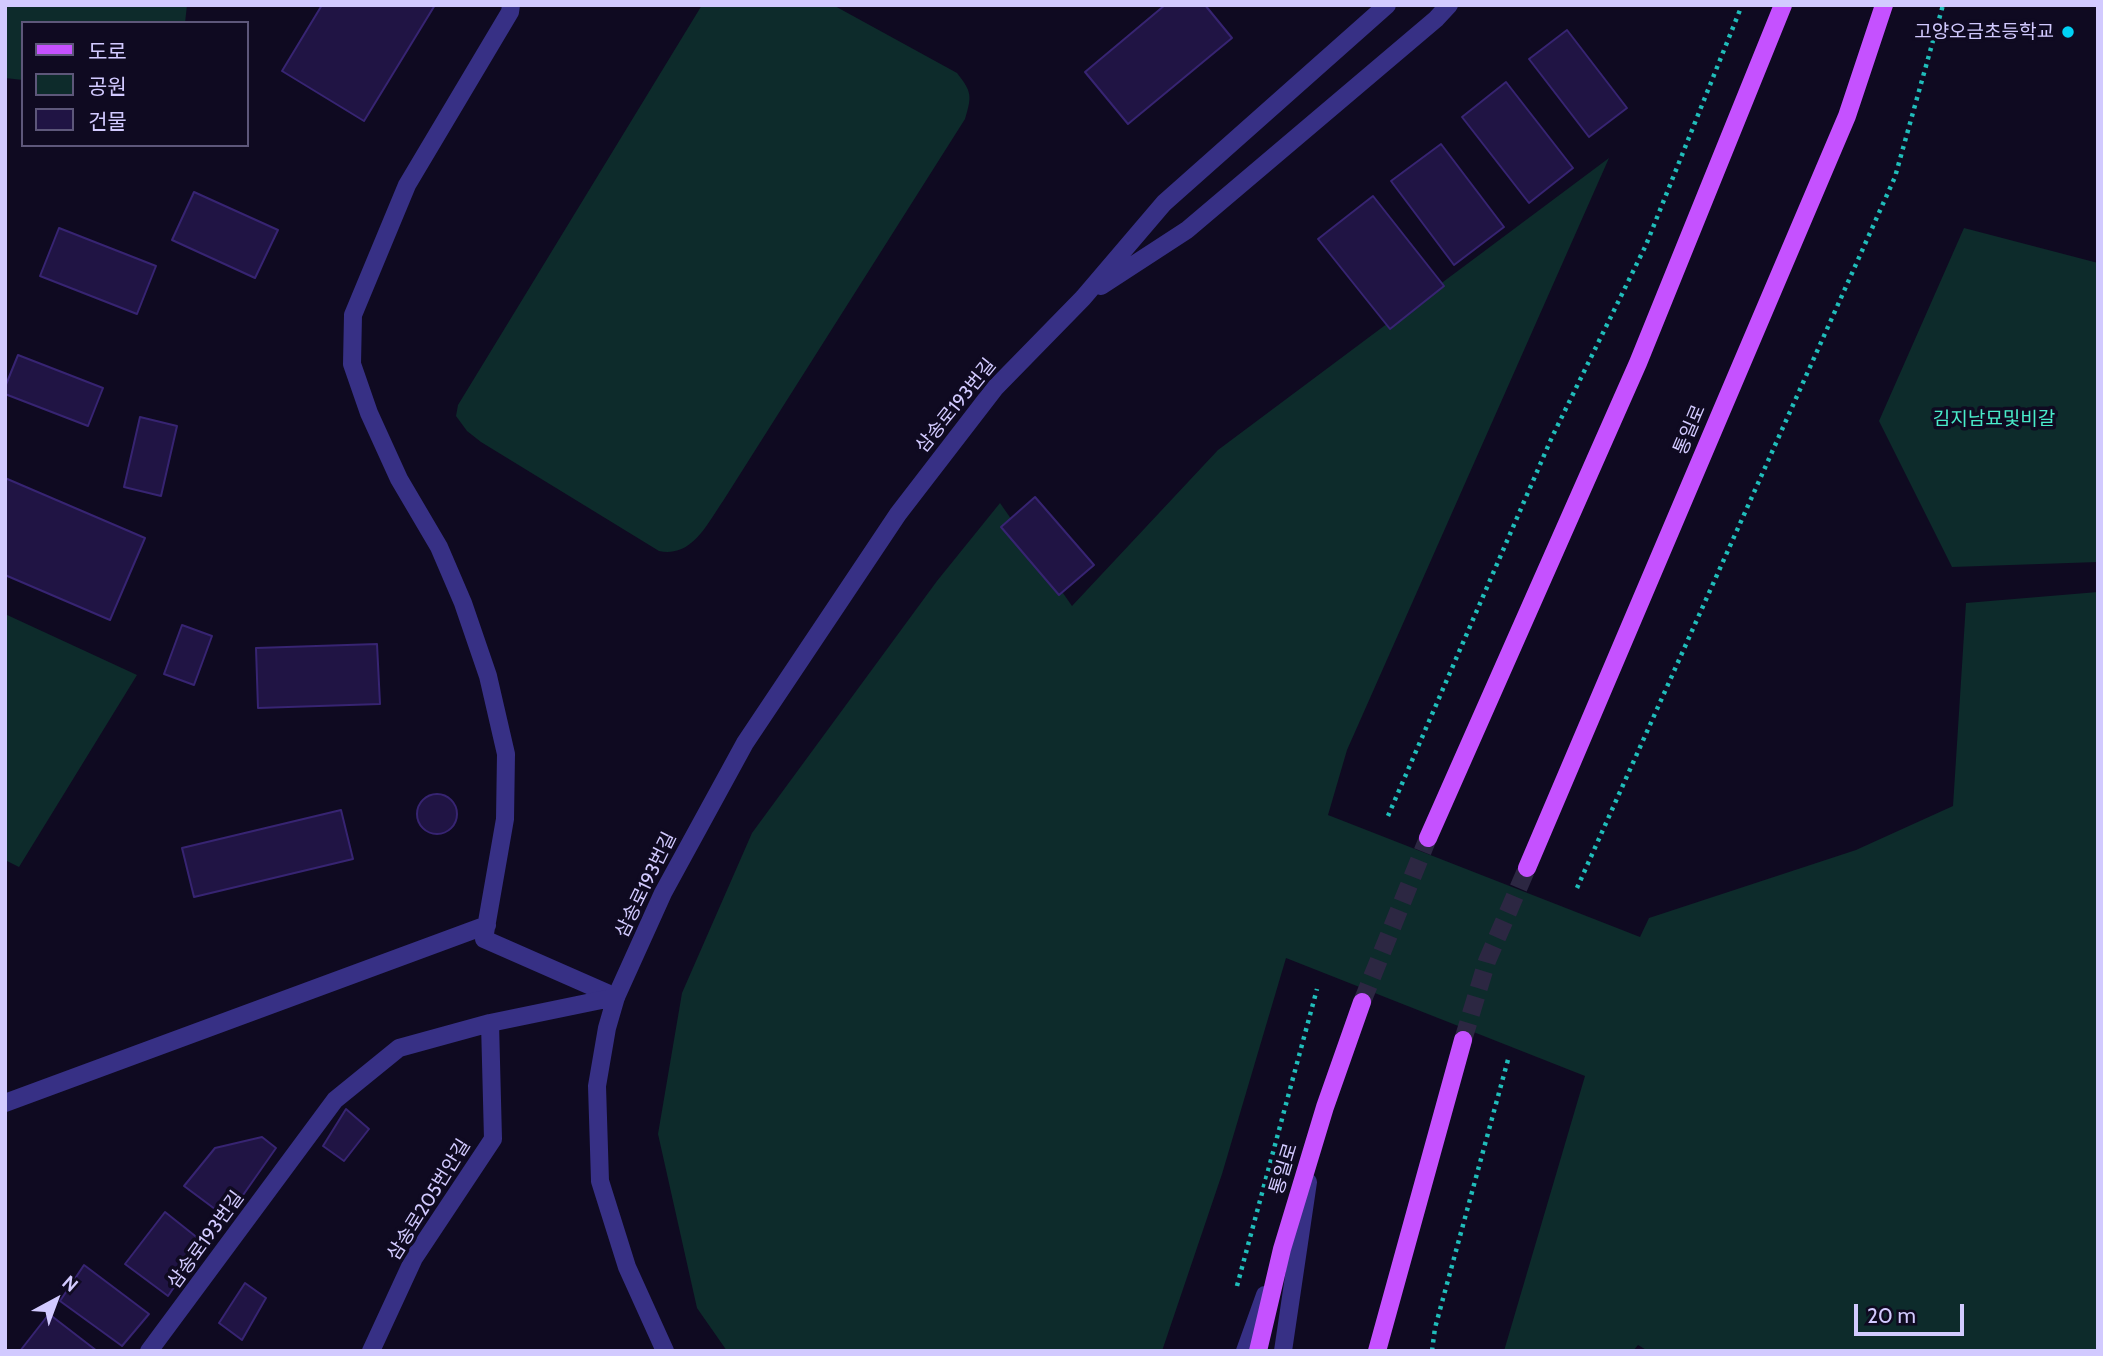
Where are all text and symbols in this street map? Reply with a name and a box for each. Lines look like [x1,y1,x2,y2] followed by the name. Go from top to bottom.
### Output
[21,21,248,147] legend
[1914,21,2054,43] place label: 고양오금초등학교
[2060,24,2076,40] marker: 고양오금초등학교
[88,39,127,64] text: 도로
[88,74,127,99] text: 공원
[88,109,127,134] text: 건물
[911,354,1001,458] street label: 삼송로193번길
[1669,401,1711,459] street label: 통일로
[1933,408,2055,430] park label: 김지남묘및비갈
[611,828,681,942] street label: 삼송로193번길
[383,1135,475,1265] street label: 삼송로205번안길
[1265,1141,1303,1197] street label: 통일로
[163,1187,249,1293] street label: 삼송로193번길
[21,1265,91,1335] north arrow
[57,1271,83,1297] text: N
[1858,1290,1968,1334] scale bar
[1867,1303,1916,1328] text: 20 m

